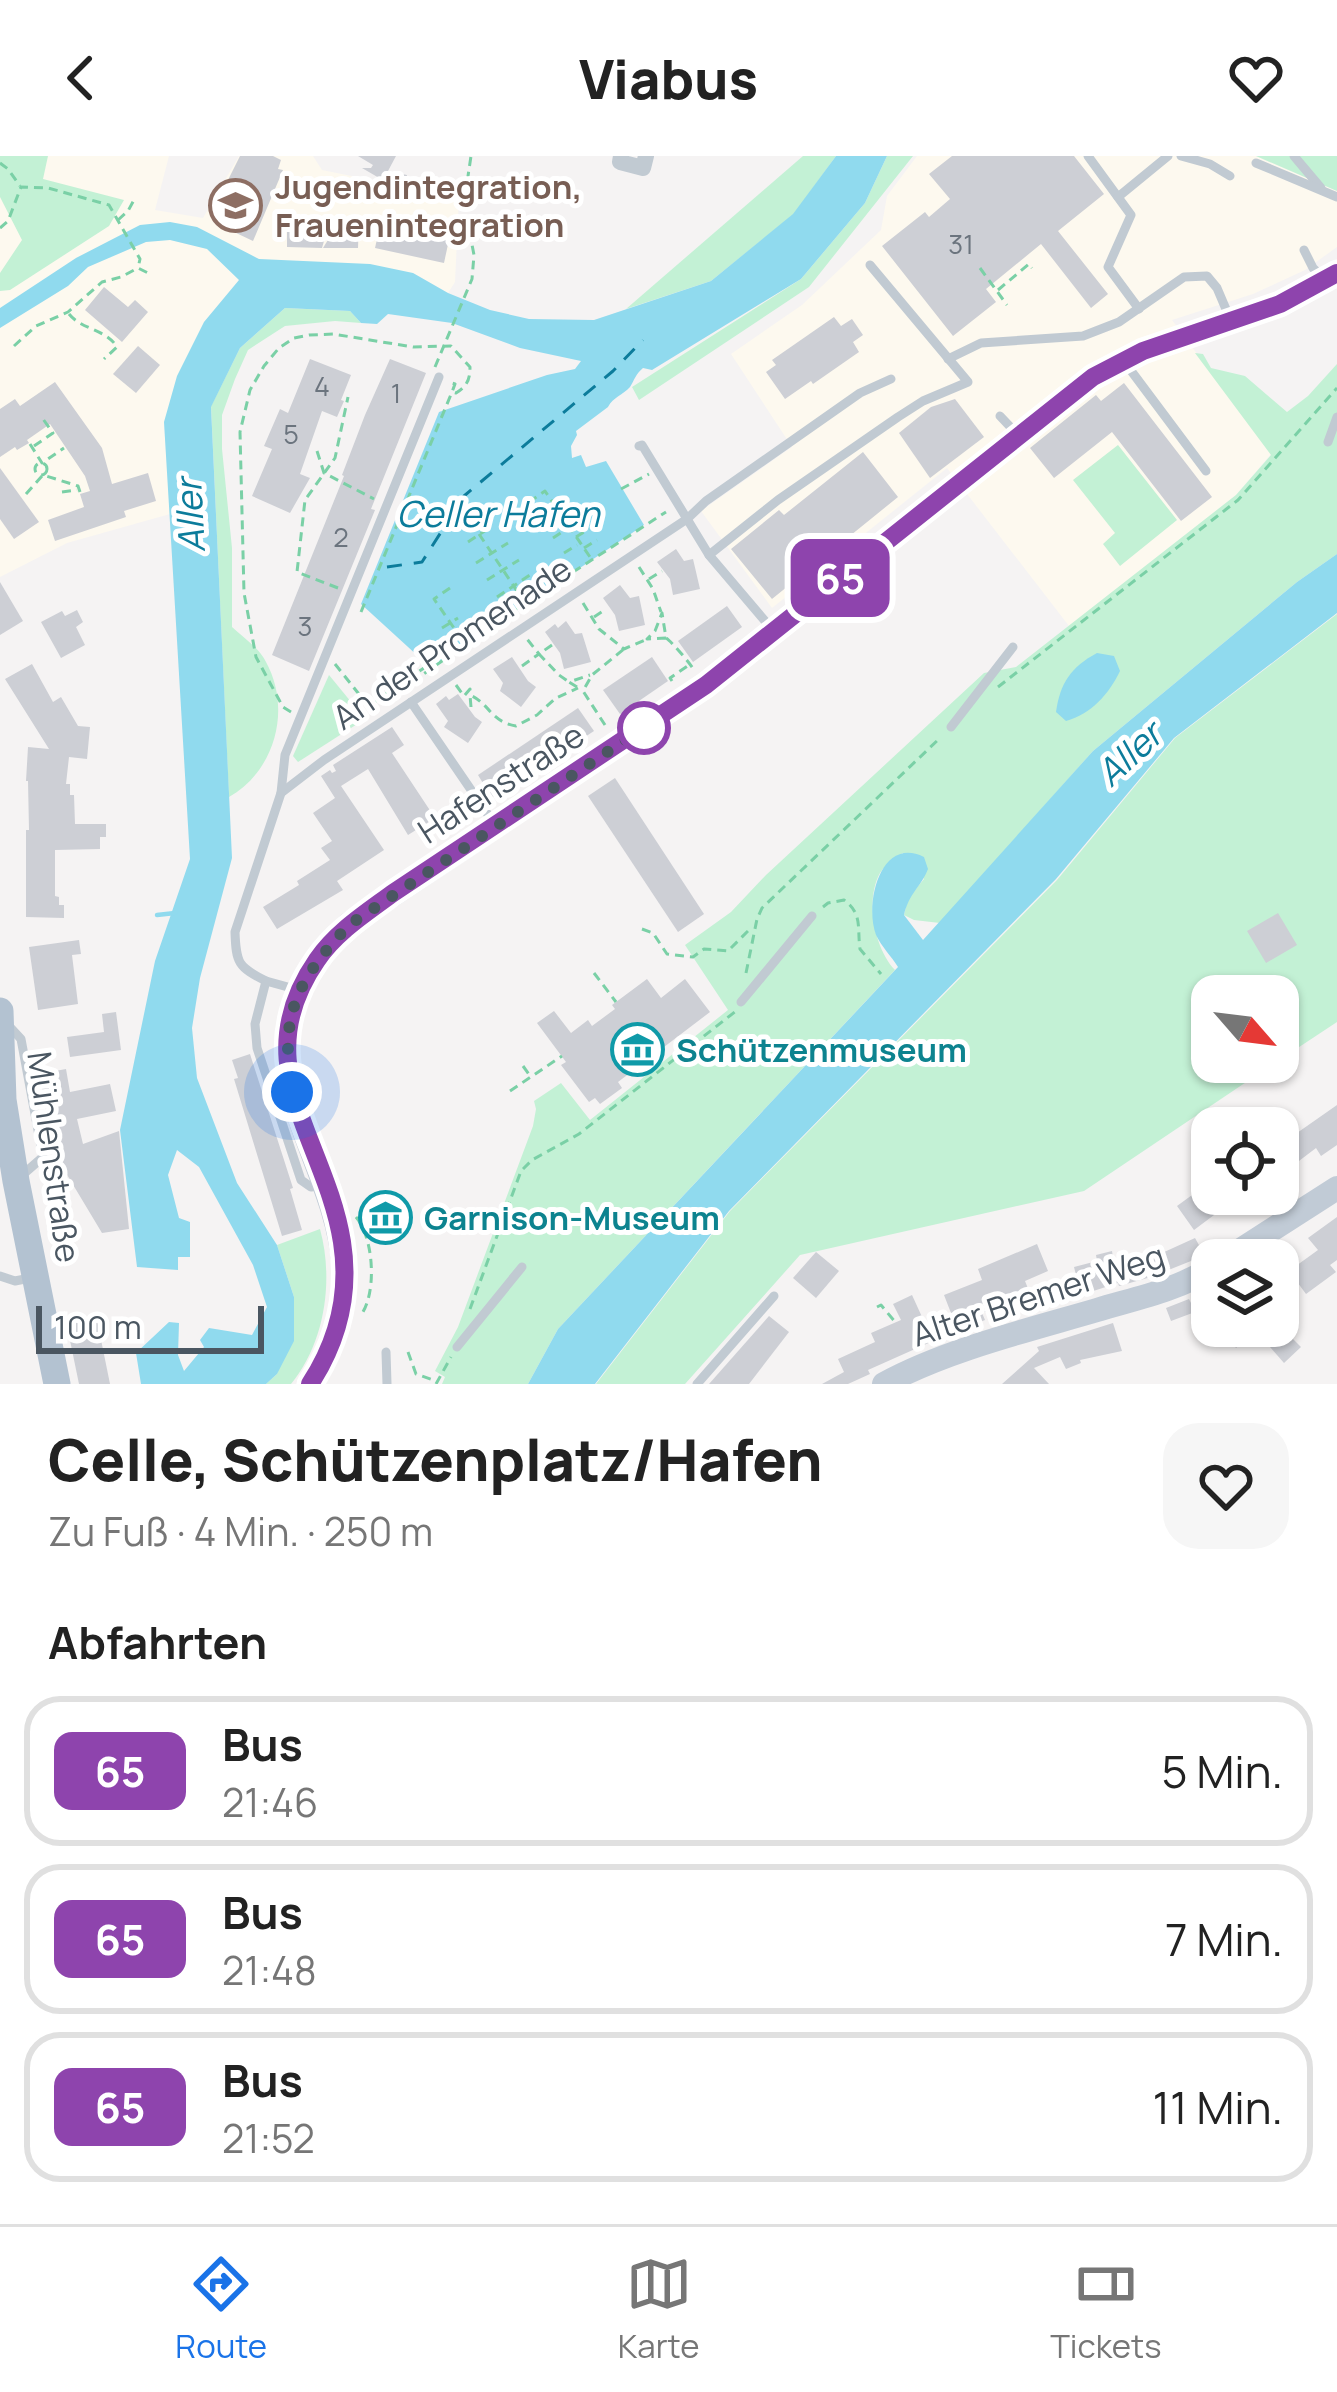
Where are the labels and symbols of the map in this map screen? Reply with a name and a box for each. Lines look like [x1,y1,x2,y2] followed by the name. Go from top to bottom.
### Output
[275,164,582,247] place label: Jugendintegration, Frauenintegration
[208,178,264,234] school or university icon: Jugendintegration, Frauenintegration
[948,225,974,262] house number: 31
[314,367,330,404] house number: 4
[391,374,401,411] house number: 1
[283,415,299,452] house number: 5
[163,474,216,554] water label: Aller
[396,489,601,538] water label: Celler Hafen
[333,518,349,555] house number: 2
[786,539,894,617] line badge: 65
[324,546,580,739] street label: An der Promenade
[298,607,312,644] house number: 3
[619,703,669,753] unlabelled marker
[1085,708,1175,797] water label: Aller
[409,712,592,853] street label: Hafenstraße
[1191,975,1299,1083] north arrow
[609,1022,665,1078] museum icon: Schützenmuseum
[676,1027,967,1072] place label: Schützenmuseum
[17,1049,92,1265] street label: Mühlenstraße
[262,1062,322,1122] your location
[357,1190,413,1246] museum icon: Garnison-Museum
[424,1195,720,1240] place label: Garnison-Museum
[906,1233,1170,1357] street label: Alter Bremer Weg
[36,1300,264,1353] scale bar

